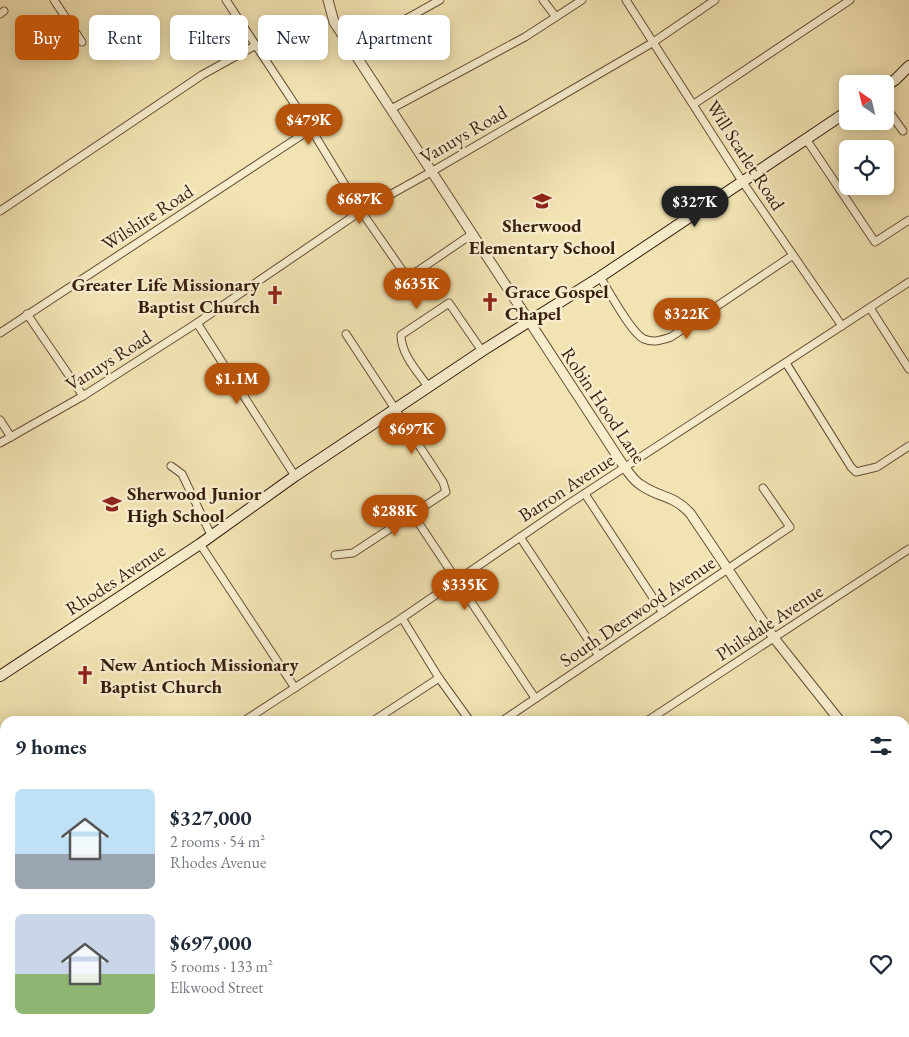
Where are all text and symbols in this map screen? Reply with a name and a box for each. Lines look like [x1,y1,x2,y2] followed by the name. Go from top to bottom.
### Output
[15,15,79,60] chip: Buy
[89,15,160,60] chip: Rent
[170,15,248,60] chip: Filters
[258,15,328,60] chip: New
[338,15,450,60] chip: Apartment
[839,75,894,130] north arrow
[839,75,894,195] map controls
[701,95,791,215] street label: Will Scarlet Road
[415,99,512,169] street label: Vanuys Road
[274,104,344,146] pin: $479K
[287,109,331,130] text: $479K
[839,140,894,195] button: locate
[97,178,198,256] street label: Wilshire Road
[325,182,395,225] pin: $687K
[660,186,730,228] pin: $327K
[338,188,382,209] text: $687K
[531,190,553,212] school or university icon: Sherwood Elementary School
[673,191,717,212] text: $327K
[469,213,616,260] place label: Sherwood Elementary School
[382,268,452,310] pin: $635K
[72,272,261,319] place label: Greater Life Missionary Baptist Church
[395,273,439,294] text: $635K
[505,279,609,326] place label: Grace Gospel Chapel
[264,284,286,306] church icon: Greater Life Missionary Baptist Church
[479,291,501,313] church icon: Grace Gospel Chapel
[652,298,722,340] pin: $322K
[665,303,709,324] text: $322K
[61,324,156,397] street label: Vanuys Road
[555,342,652,468] street label: Robin Hood Lane
[202,362,272,405] pin: $1.1M
[216,368,258,389] text: $1.1M
[377,412,447,455] pin: $697K
[390,418,434,439] text: $697K
[514,447,619,528] street label: Barron Avenue
[127,481,262,528] place label: Sherwood Junior High School
[101,493,123,515] school or university icon: Sherwood Junior High School
[360,494,430,537] pin: $288K
[373,500,417,521] text: $288K
[61,538,170,621] street label: Rhodes Avenue
[555,550,720,673] street label: South Deerwood Avenue
[430,568,500,611] pin: $335K
[443,574,487,595] text: $335K
[711,578,828,666] street label: Philsdale Avenue
[100,652,299,699] place label: New Antioch Missionary Baptist Church
[74,664,96,686] church icon: New Antioch Missionary Baptist Church
[867,732,895,760] icon: filters
[15,733,87,760] text: 9 homes
[170,804,252,831] text: $327,000
[55,809,115,869] icon: home
[867,825,895,853] icon: heart
[170,831,265,852] text: 2 rooms · 54 m²
[170,852,266,873] text: Rhodes Avenue
[170,929,252,956] text: $697,000
[55,934,115,994] icon: home
[867,950,895,978] icon: heart
[170,956,273,977] text: 5 rooms · 133 m²
[170,977,263,998] text: Elkwood Street

